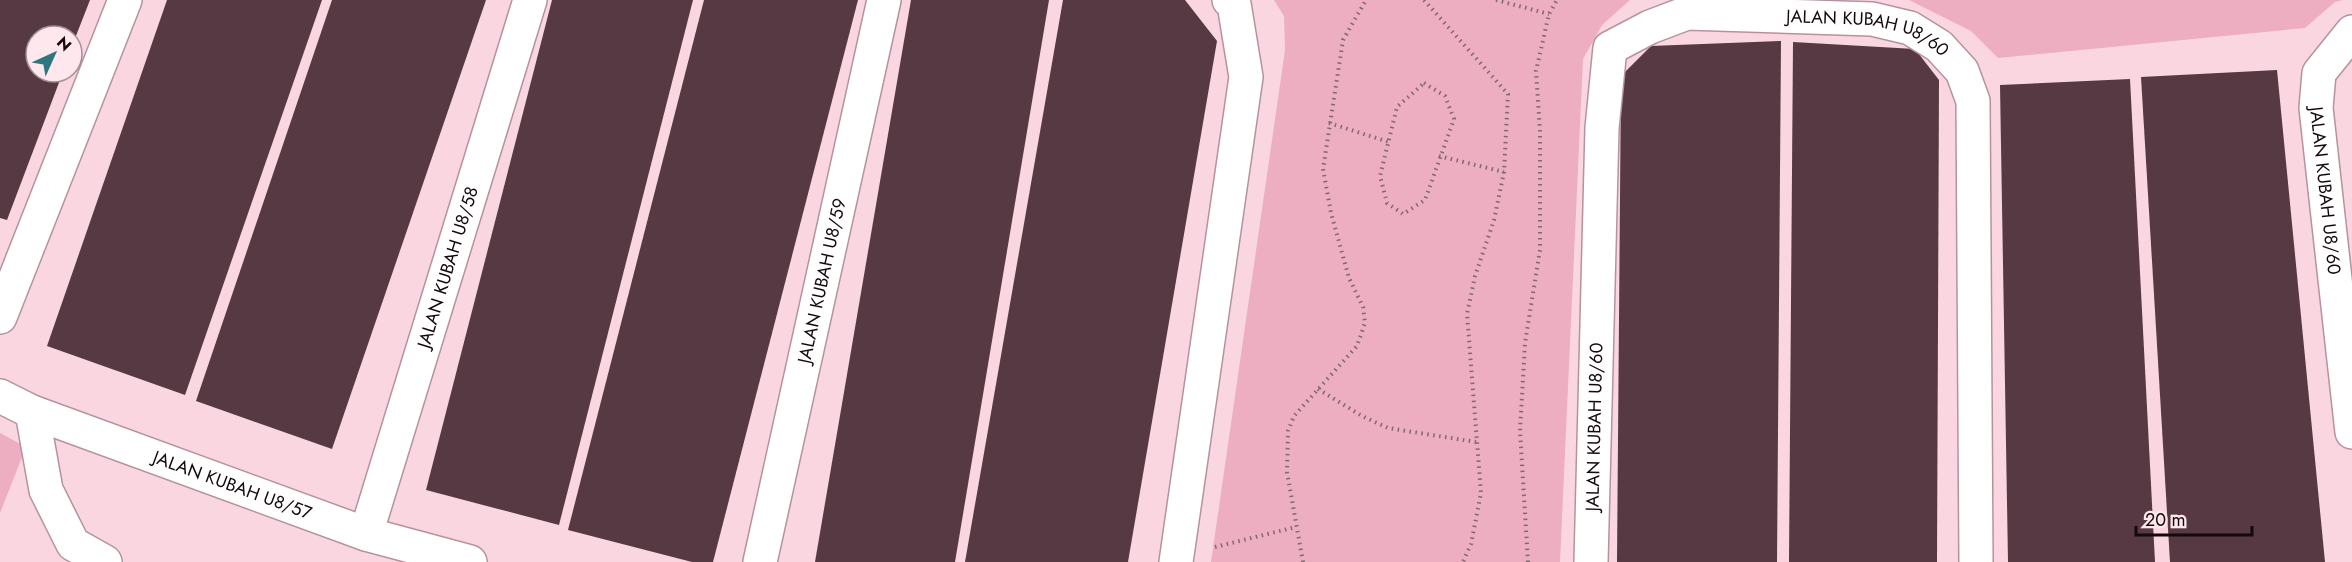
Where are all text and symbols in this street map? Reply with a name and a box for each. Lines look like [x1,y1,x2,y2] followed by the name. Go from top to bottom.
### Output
[1784,3,1955,62] street label: JALAN KUBAH U8/60
[24,24,84,84] north arrow
[52,31,77,56] text: N
[2303,103,2347,276] street label: JALAN KUBAH U8/60
[410,183,485,353] street label: JALAN KUBAH U8/58
[791,196,853,368] street label: JALAN KUBAH U8/59
[1579,342,1610,514] street label: JALAN KUBAH U8/60
[147,444,316,526] street label: JALAN KUBAH U8/57
[2136,499,2252,537] scale bar
[2145,507,2185,533] text: 20 m

